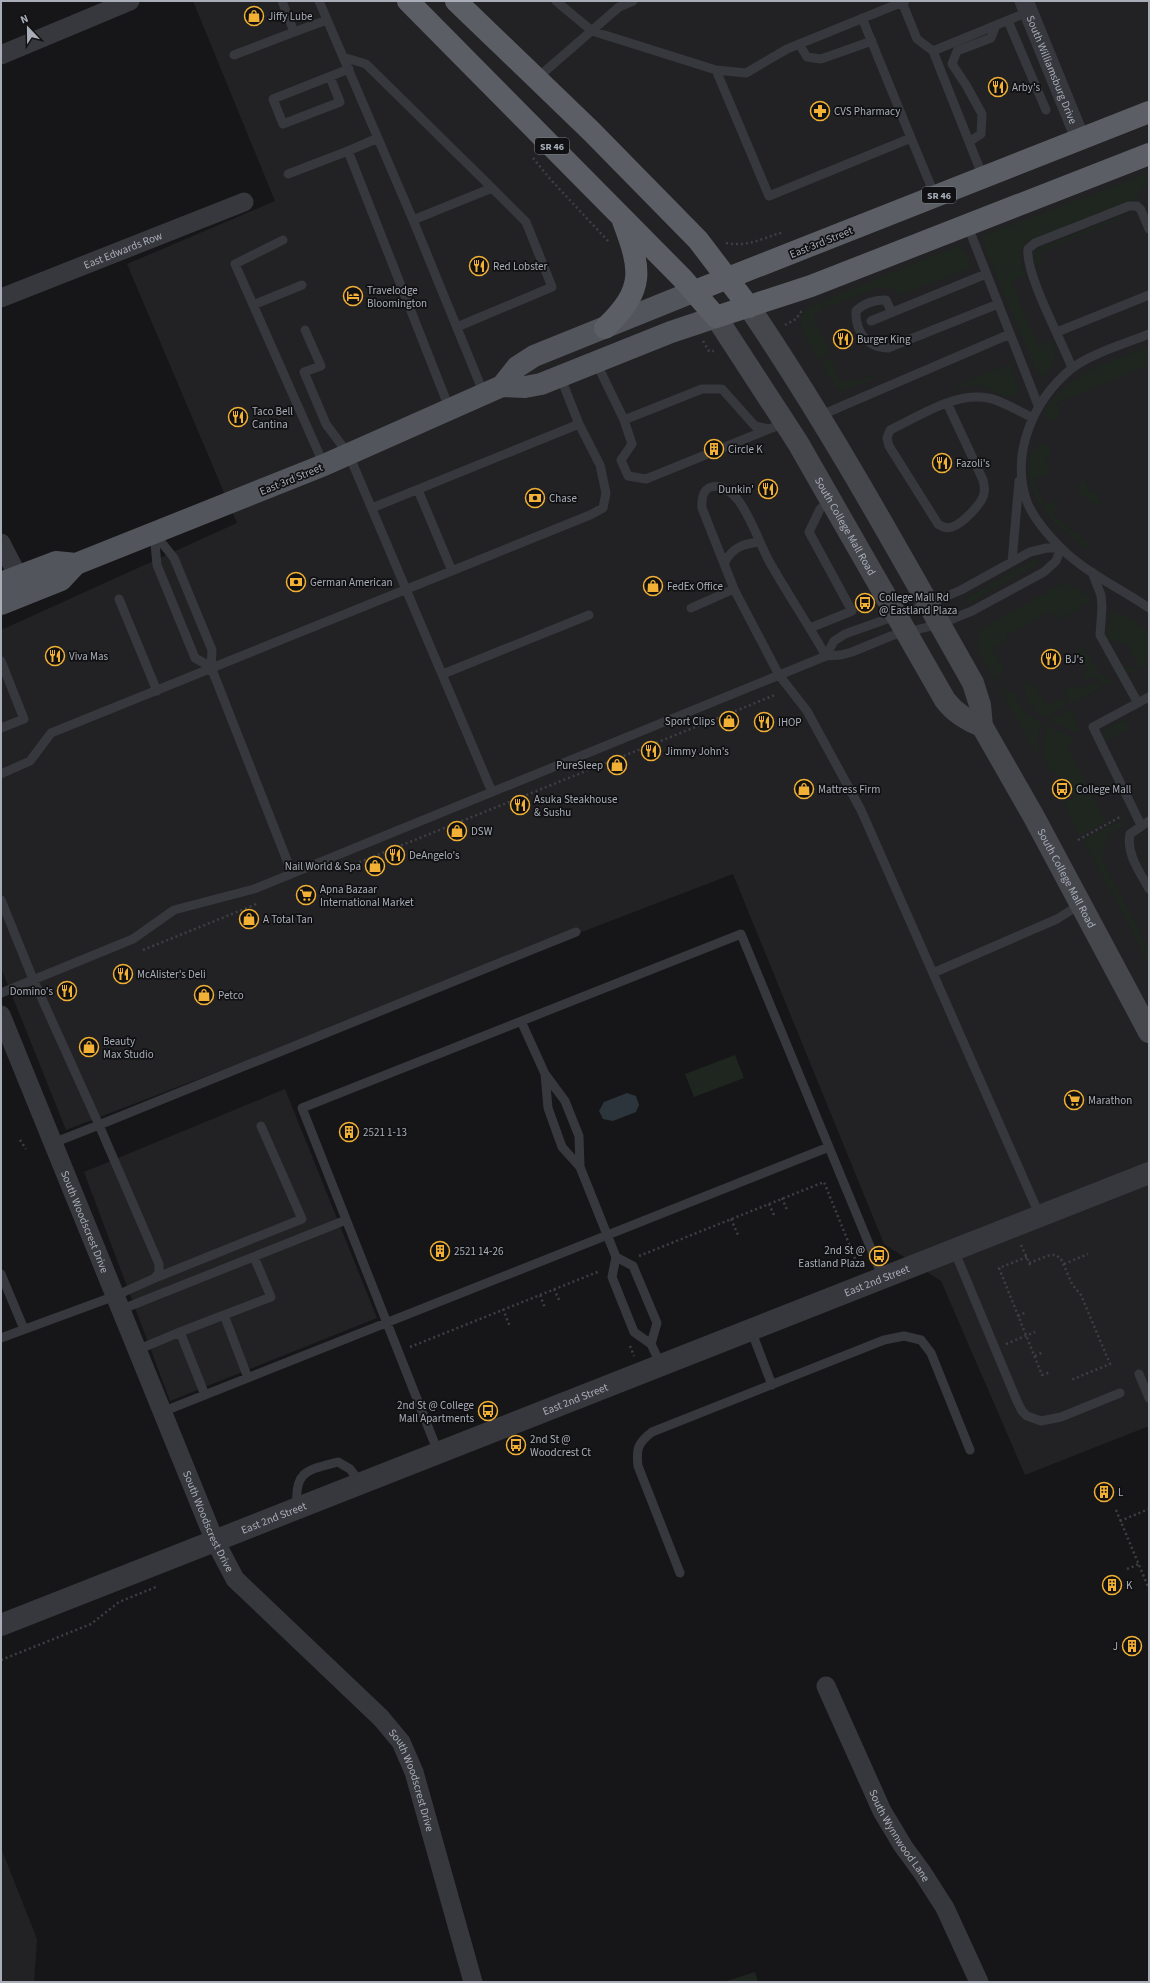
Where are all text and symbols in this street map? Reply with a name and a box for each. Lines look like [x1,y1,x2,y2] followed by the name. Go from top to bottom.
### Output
[243,5,265,27] shop icon: Jiffy Lube
[8,8,48,48] north arrow
[268,9,313,24] place label: Jiffy Lube
[18,11,31,28] text: N
[1023,13,1081,127] street label: South Williamsburg Drive
[987,76,1009,98] restaurant icon: Arby's
[1012,80,1040,95] place label: Arby's
[809,100,831,122] pharmacy icon: CVS Pharmacy
[834,104,900,119] place label: CVS Pharmacy
[535,138,569,154] road number: SR 46
[922,187,956,203] road number: SR 46
[787,223,855,262] street label: East 3rd Street
[81,228,165,273] street label: East Edwards Row
[468,255,490,277] restaurant icon: Red Lobster
[493,259,548,274] place label: Red Lobster
[367,283,427,311] place label: Travelodge Bloomington
[342,285,364,307] hotel icon: Travelodge Bloomington
[832,328,854,350] restaurant icon: Burger King
[857,332,911,347] place label: Burger King
[252,404,293,432] place label: Taco Bell Cantina
[227,406,249,428] restaurant icon: Taco Bell Cantina
[703,438,725,460] building icon: Circle K
[728,442,763,457] place label: Circle K
[931,452,953,474] restaurant icon: Fazoli's
[956,456,990,471] place label: Fazoli's
[257,460,325,499] street label: East 3rd Street
[811,474,879,578] street label: South College Mall Road
[757,478,779,500] restaurant icon: Dunkin'
[718,482,754,497] place label: Dunkin'
[524,487,546,509] bank icon: Chase
[549,491,577,506] place label: Chase
[285,571,307,593] bank icon: German American
[310,575,392,590] place label: German American
[642,575,664,597] shop icon: FedEx Office
[667,579,724,594] place label: FedEx Office
[879,590,957,618] place label: College Mall Rd @ Eastland Plaza
[854,592,876,614] bus stop icon: College Mall Rd @ Eastland Plaza
[44,645,66,667] restaurant icon: Viva Mas
[1040,648,1062,670] restaurant icon: BJ's
[69,649,109,664] place label: Viva Mas
[1065,652,1084,667] place label: BJ's
[718,710,740,732] shop icon: Sport Clips
[753,711,775,733] restaurant icon: IHOP
[665,714,715,729] place label: Sport Clips
[778,715,802,730] place label: IHOP
[640,740,662,762] restaurant icon: Jimmy John's
[665,744,729,759] place label: Jimmy John's
[606,754,628,776] shop icon: PureSleep
[556,758,603,773] place label: PureSleep
[793,778,815,800] shop icon: Mattress Firm
[1051,778,1073,800] bus stop icon: College Mall
[818,782,880,797] place label: Mattress Firm
[1076,782,1132,797] place label: College Mall
[534,792,618,820] place label: Asuka Steakhouse & Sushu
[509,794,531,816] restaurant icon: Asuka Steakhouse & Sushu
[446,820,468,842] shop icon: DSW
[471,824,493,839] place label: DSW
[1033,826,1099,931] street label: South College Mall Road
[384,844,406,866] restaurant icon: DeAngelo's
[409,848,460,863] place label: DeAngelo's
[364,855,386,877] shop icon: Nail World & Spa
[285,859,361,874] place label: Nail World & Spa
[320,882,414,910] place label: Apna Bazaar International Market
[295,884,317,906] supermarket icon: Apna Bazaar International Market
[238,908,260,930] shop icon: A Total Tan
[263,912,313,927] place label: A Total Tan
[112,963,134,985] restaurant icon: McAlister's Deli
[137,967,206,982] place label: McAlister's Deli
[56,980,78,1002] restaurant icon: Domino's
[10,984,53,999] place label: Domino's
[193,984,215,1006] shop icon: Petco
[218,988,244,1003] place label: Petco
[103,1034,154,1062] place label: Beauty Max Studio
[78,1036,100,1058] shop icon: Beauty Max Studio
[1063,1089,1085,1111] supermarket icon: Marathon
[1088,1093,1132,1108] place label: Marathon
[338,1121,360,1143] building icon: 2521 1-13
[363,1125,407,1140] place label: 2521 1-13
[57,1168,112,1276] street label: South Woodscrest Drive
[429,1240,451,1262] building icon: 2521 14-26
[798,1243,865,1271] place label: 2nd St @ Eastland Plaza
[454,1244,504,1259] place label: 2521 14-26
[868,1245,890,1267] bus stop icon: 2nd St @ Eastland Plaza
[842,1261,912,1300] street label: East 2nd Street
[540,1380,610,1419] street label: East 2nd Street
[397,1398,475,1426] place label: 2nd St @ College Mall Apartments
[477,1400,499,1422] bus stop icon: 2nd St @ College Mall Apartments
[530,1432,591,1460] place label: 2nd St @ Woodcrest Ct
[505,1434,527,1456] bus stop icon: 2nd St @ Woodcrest Ct
[179,1468,237,1575] street label: South Woodscrest Drive
[1093,1481,1115,1503] building icon: L
[1118,1485,1124,1500] place label: L
[239,1498,309,1538] street label: East 2nd Street
[1101,1574,1123,1596] building icon: K
[1126,1578,1133,1593] place label: K
[1121,1635,1143,1657] building icon: J
[1113,1639,1118,1654] place label: J
[385,1726,437,1834] street label: South Woodscrest Drive
[865,1787,934,1885] street label: South Wynnwood Lane

